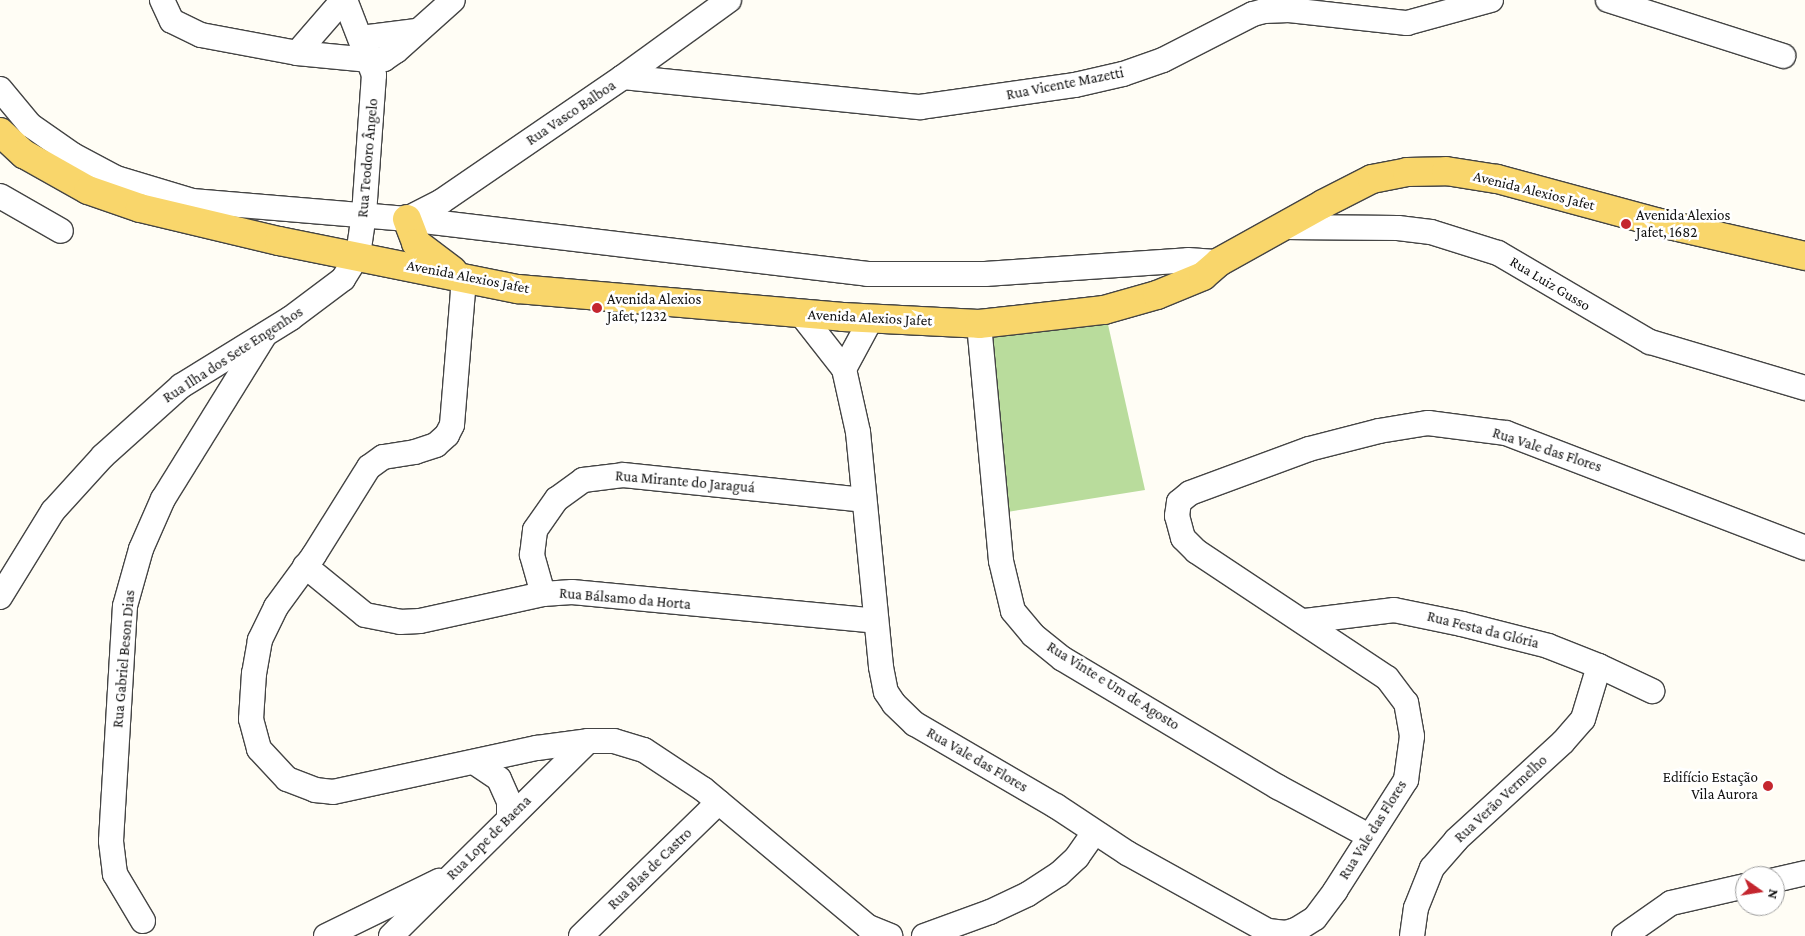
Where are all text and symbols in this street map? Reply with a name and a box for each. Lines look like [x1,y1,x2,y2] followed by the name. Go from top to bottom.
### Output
[1005,64,1125,104] street label: Rua Vicente Mazetti
[523,76,619,150] street label: Rua Vasco Balboa
[354,98,382,218] street label: Rua Teodoro Ângelo
[1471,167,1597,215] street label: Avenida Alexios Jafet
[1636,206,1730,241] place label: Avenida Alexios Jafet, 1682
[1620,218,1632,230] marker: Avenida Alexios Jafet, 1682
[1506,253,1594,315] street label: Rua Luiz Gusso
[405,256,531,298] street label: Avenida Alexios Jafet
[607,290,701,325] place label: Avenida Alexios Jafet, 1232
[591,302,603,314] marker: Avenida Alexios Jafet, 1232
[160,303,306,407] street label: Rua Ilha dos Sete Engenhos
[807,306,933,330] street label: Avenida Alexios Jafet
[1490,424,1604,476] street label: Rua Vale das Flores
[614,467,756,497] street label: Rua Mirante do Jaraguá
[558,584,692,614] street label: Rua Bálsamo da Horta
[109,589,139,729] street label: Rua Gabriel Beson Dias
[1425,607,1541,653] street label: Rua Festa da Glória
[1043,638,1183,734] street label: Rua Vinte e Um de Agosto
[923,724,1031,796] street label: Rua Vale das Flores
[1451,751,1551,847] street label: Rua Verão Vermelho
[1663,768,1758,803] place label: Edifício Estação Vila Aurora
[1335,777,1411,883] street label: Rua Vale das Flores
[1762,780,1774,792] marker: Edifício Estação Vila Aurora
[443,792,535,884] street label: Rua Lope de Baena
[604,824,696,914] street label: Rua Blas de Castro
[1735,866,1785,916] north arrow
[1765,888,1783,901] text: N

